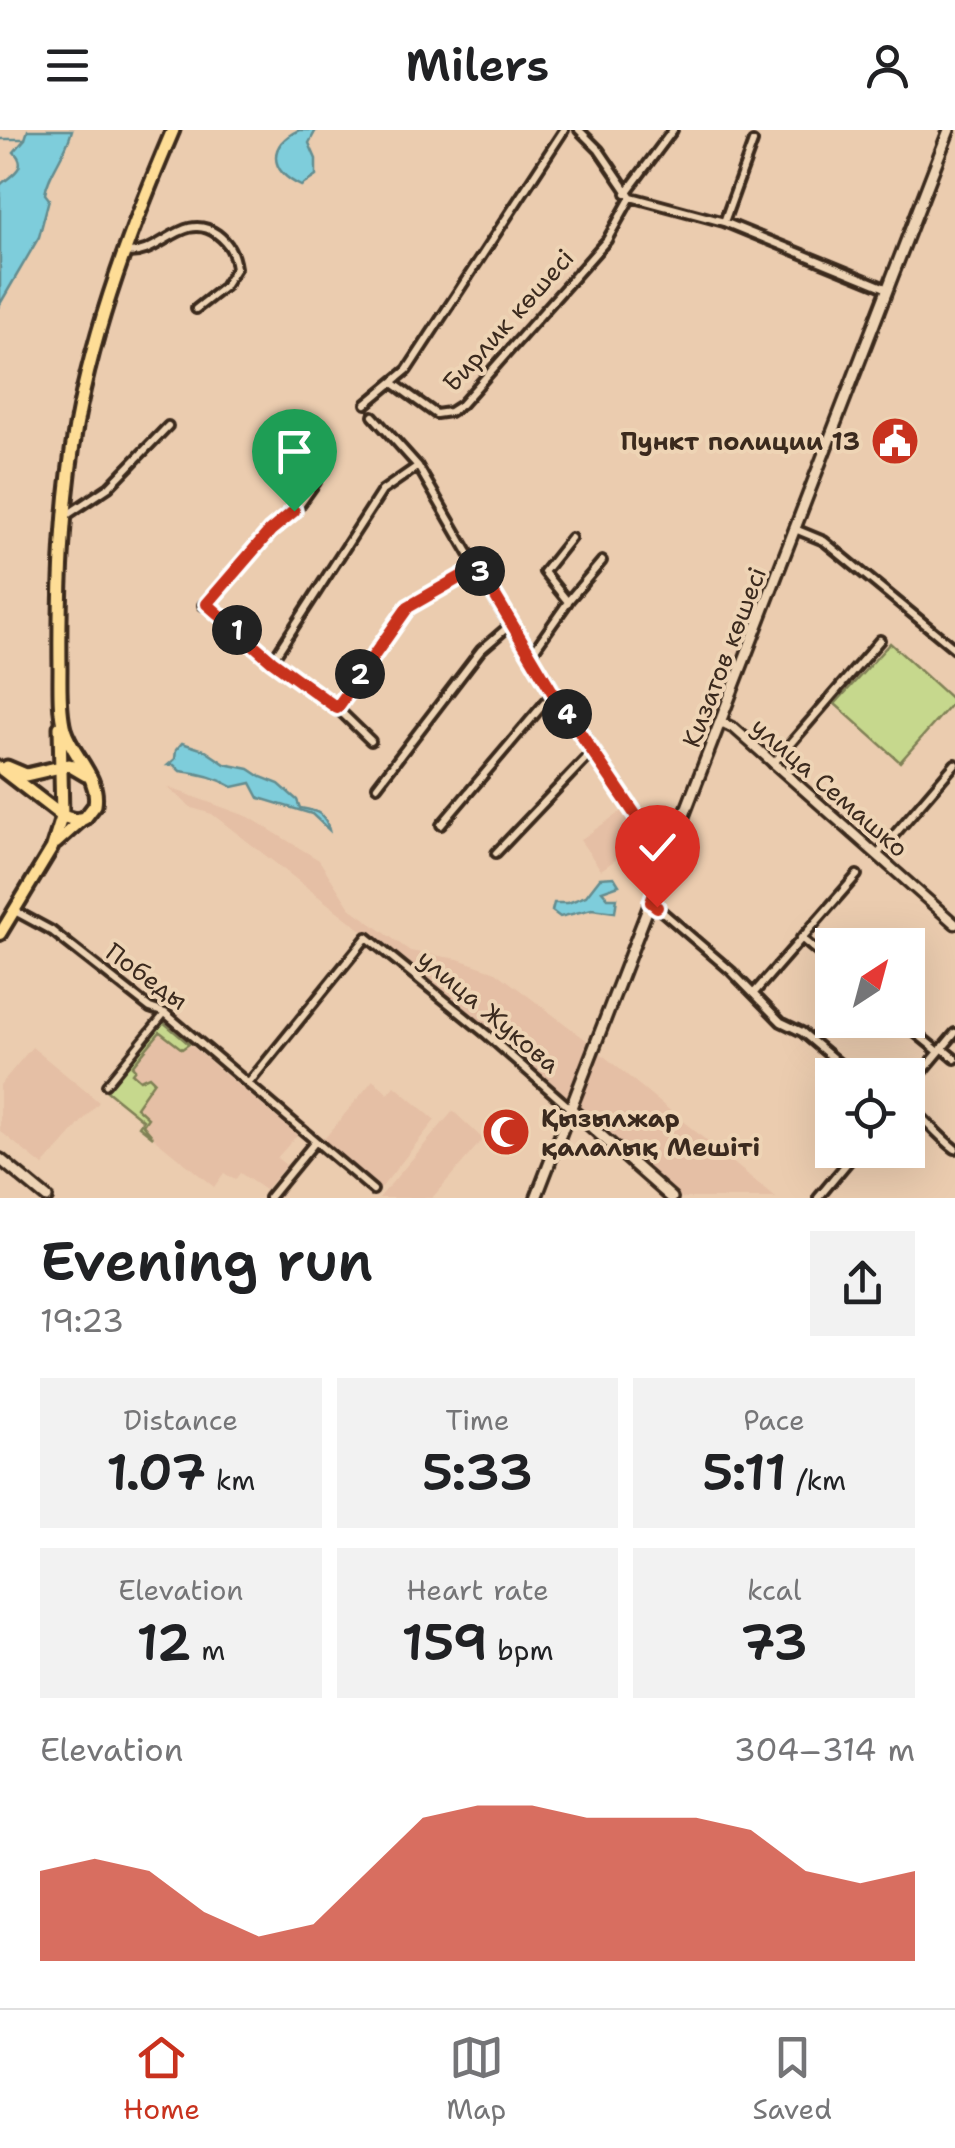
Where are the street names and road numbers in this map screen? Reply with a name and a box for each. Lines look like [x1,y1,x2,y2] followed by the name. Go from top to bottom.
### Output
[435,241,581,399] street label: Бирлик көшесі
[674,562,774,752] street label: Кизатов көшесі
[744,709,916,865] street label: улица Семашко
[99,935,195,1017] street label: Победы
[411,941,568,1081] street label: улица Жукова

